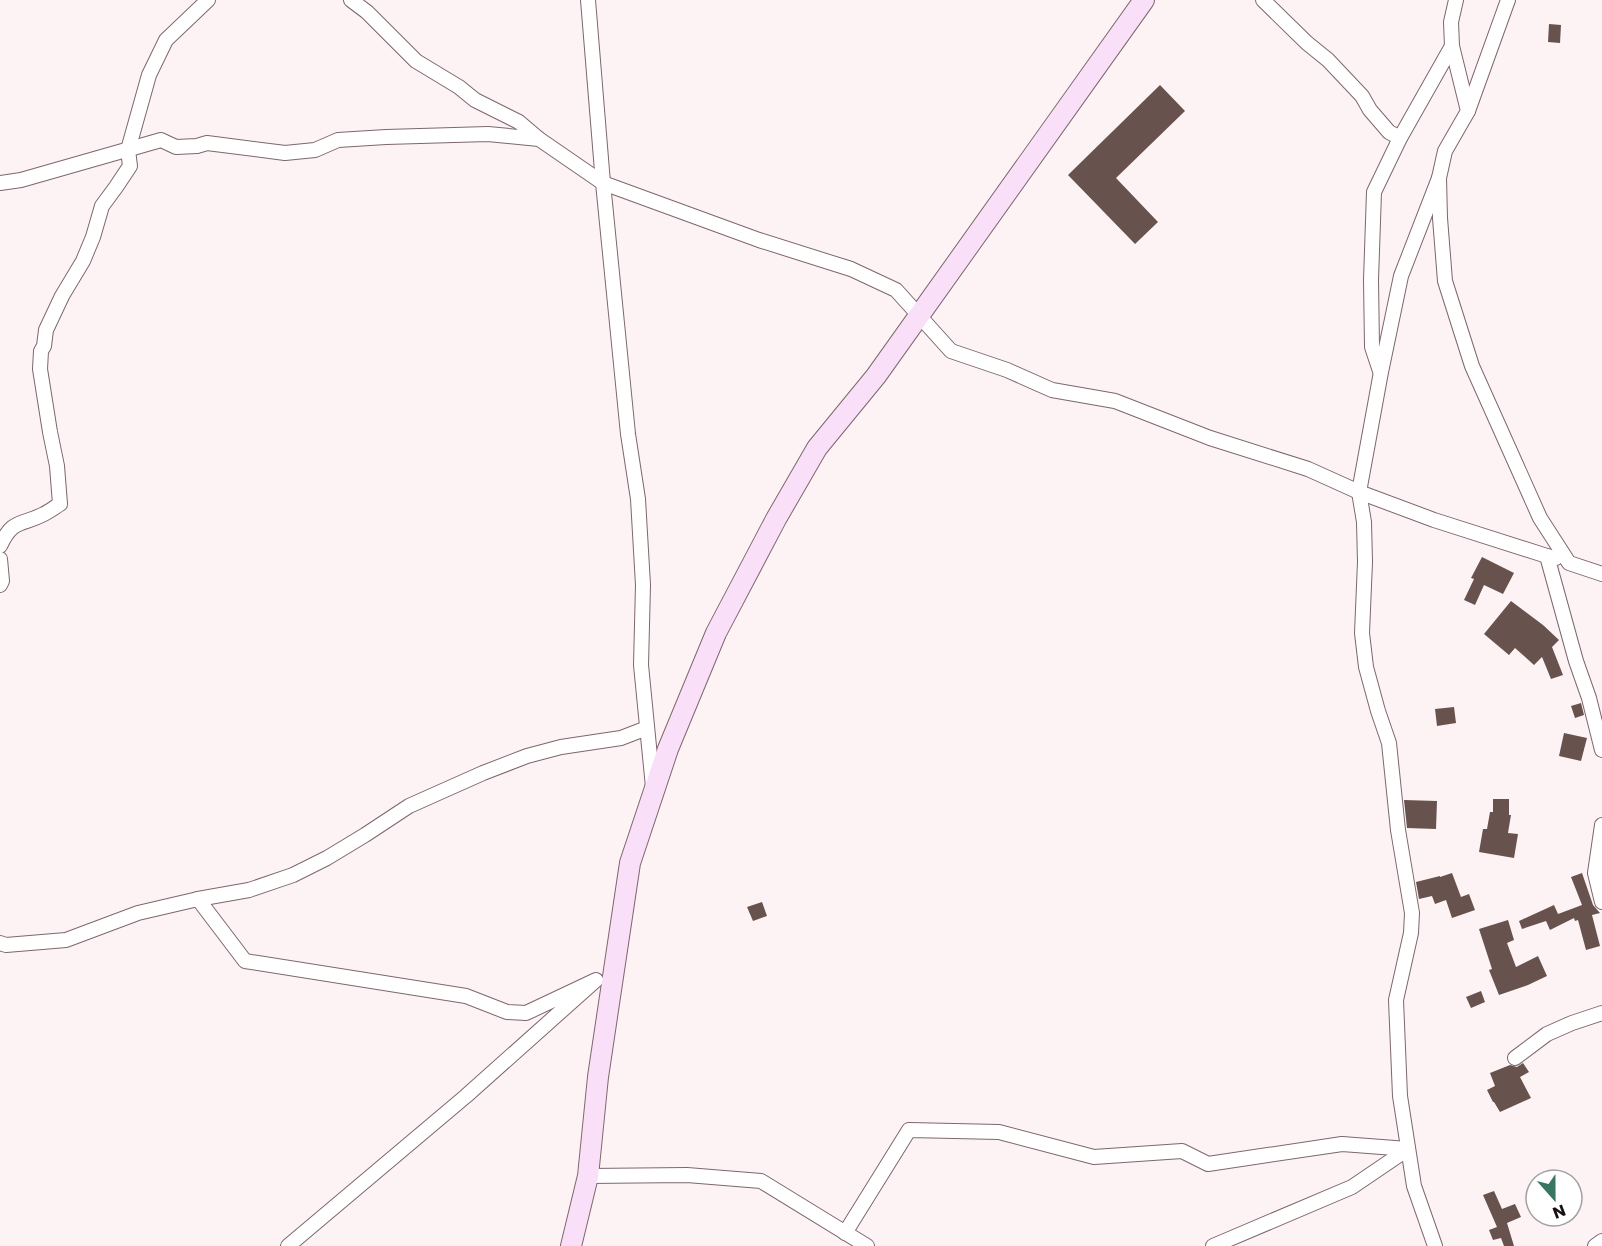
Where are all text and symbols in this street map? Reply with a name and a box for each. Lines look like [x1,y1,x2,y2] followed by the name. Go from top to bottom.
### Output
[1524,1168,1584,1228] north arrow
[1549,1199,1569,1224] text: N

